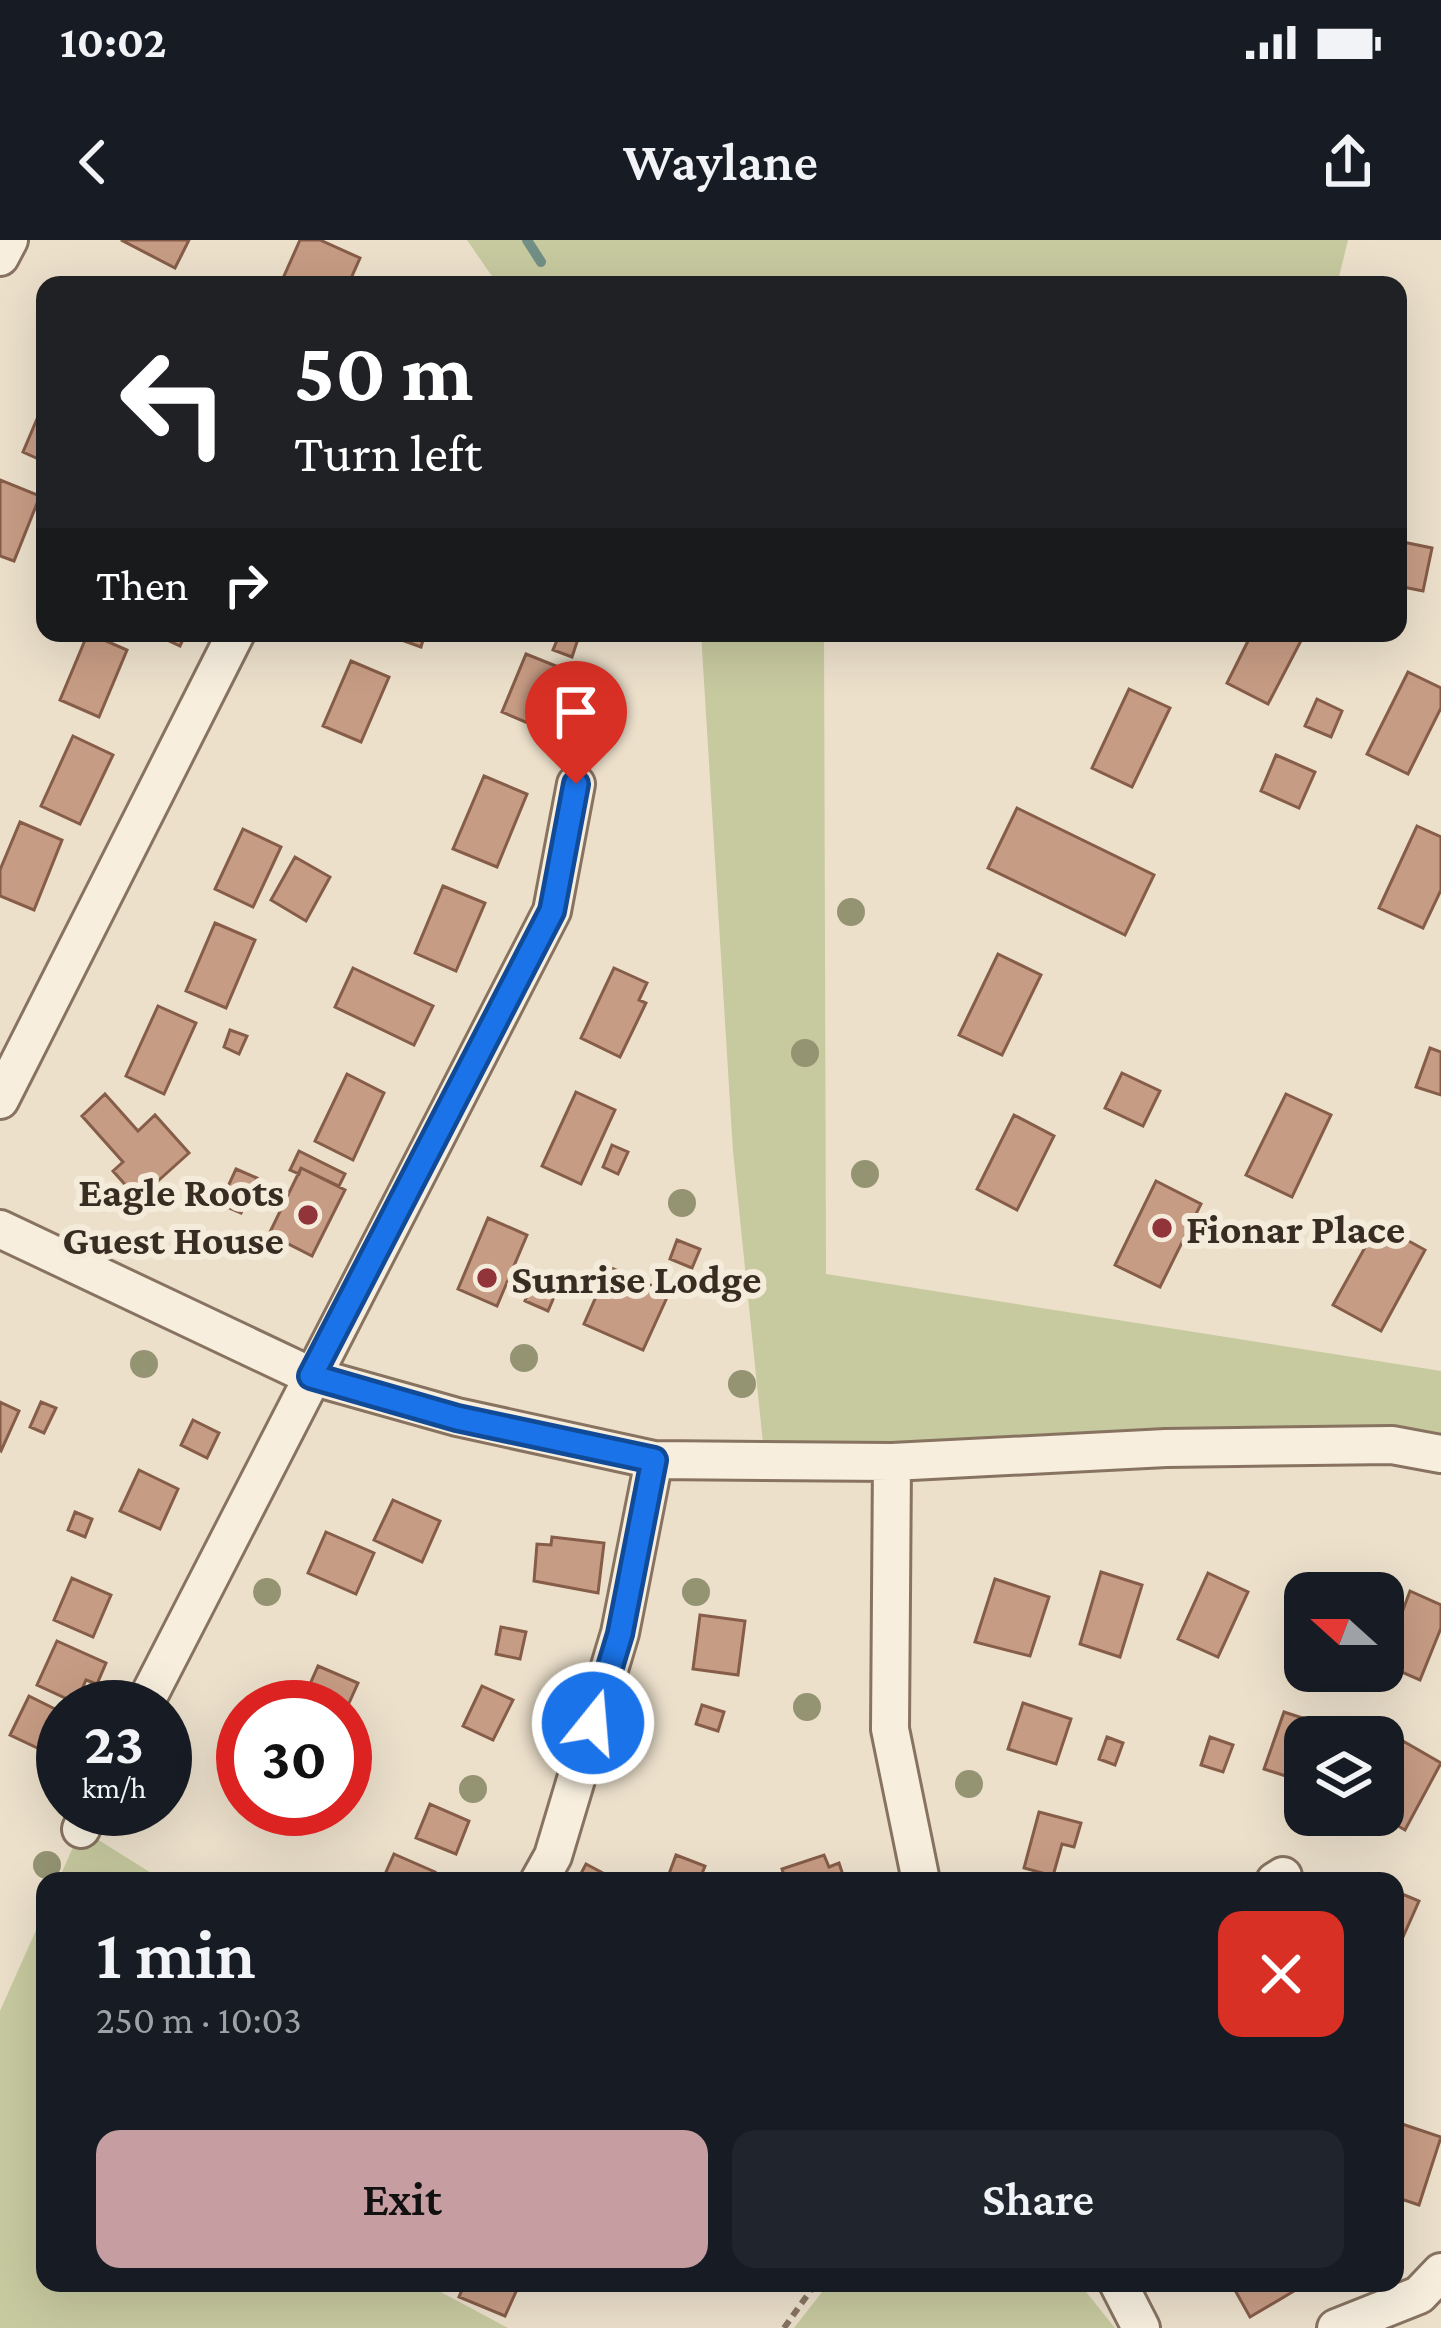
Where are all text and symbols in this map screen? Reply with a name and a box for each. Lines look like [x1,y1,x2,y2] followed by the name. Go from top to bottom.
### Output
[60,17,167,67] text: 10:02
[60,129,126,195] icon: back
[1315,129,1381,195] icon: share
[623,132,818,192] text: Waylane
[96,324,252,480] icon: left
[294,325,473,418] text: 50 m
[294,423,482,483] text: Turn left
[213,552,279,618] icon: right
[96,560,189,610] text: Then
[525,661,627,784] pin
[543,679,609,745] icon: arrive
[62,1168,284,1263] place label: Eagle Roots Guest House
[295,1202,321,1228] marker: Eagle Roots Guest House
[1186,1205,1405,1252] place label: Fionar Place
[1149,1215,1175,1241] marker: Fionar Place
[511,1255,762,1302] place label: Sunrise Lodge
[474,1265,500,1291] marker: Sunrise Lodge
[1284,1572,1404,1692] north arrow
[1284,1572,1404,1836] map controls
[530,1660,656,1786] position arrow
[216,1680,372,1836] speed limit sign: 30
[84,1709,144,1776] text: 23
[1284,1716,1404,1836] button: layers
[82,1771,146,1804] text: km/h
[1218,1911,1344,2037] button: close
[96,1913,256,1993] text: 1 min
[96,1998,302,2041] text: 250 m · 10:03
[96,2130,708,2268] button: Exit
[732,2130,1344,2268] button: Share

